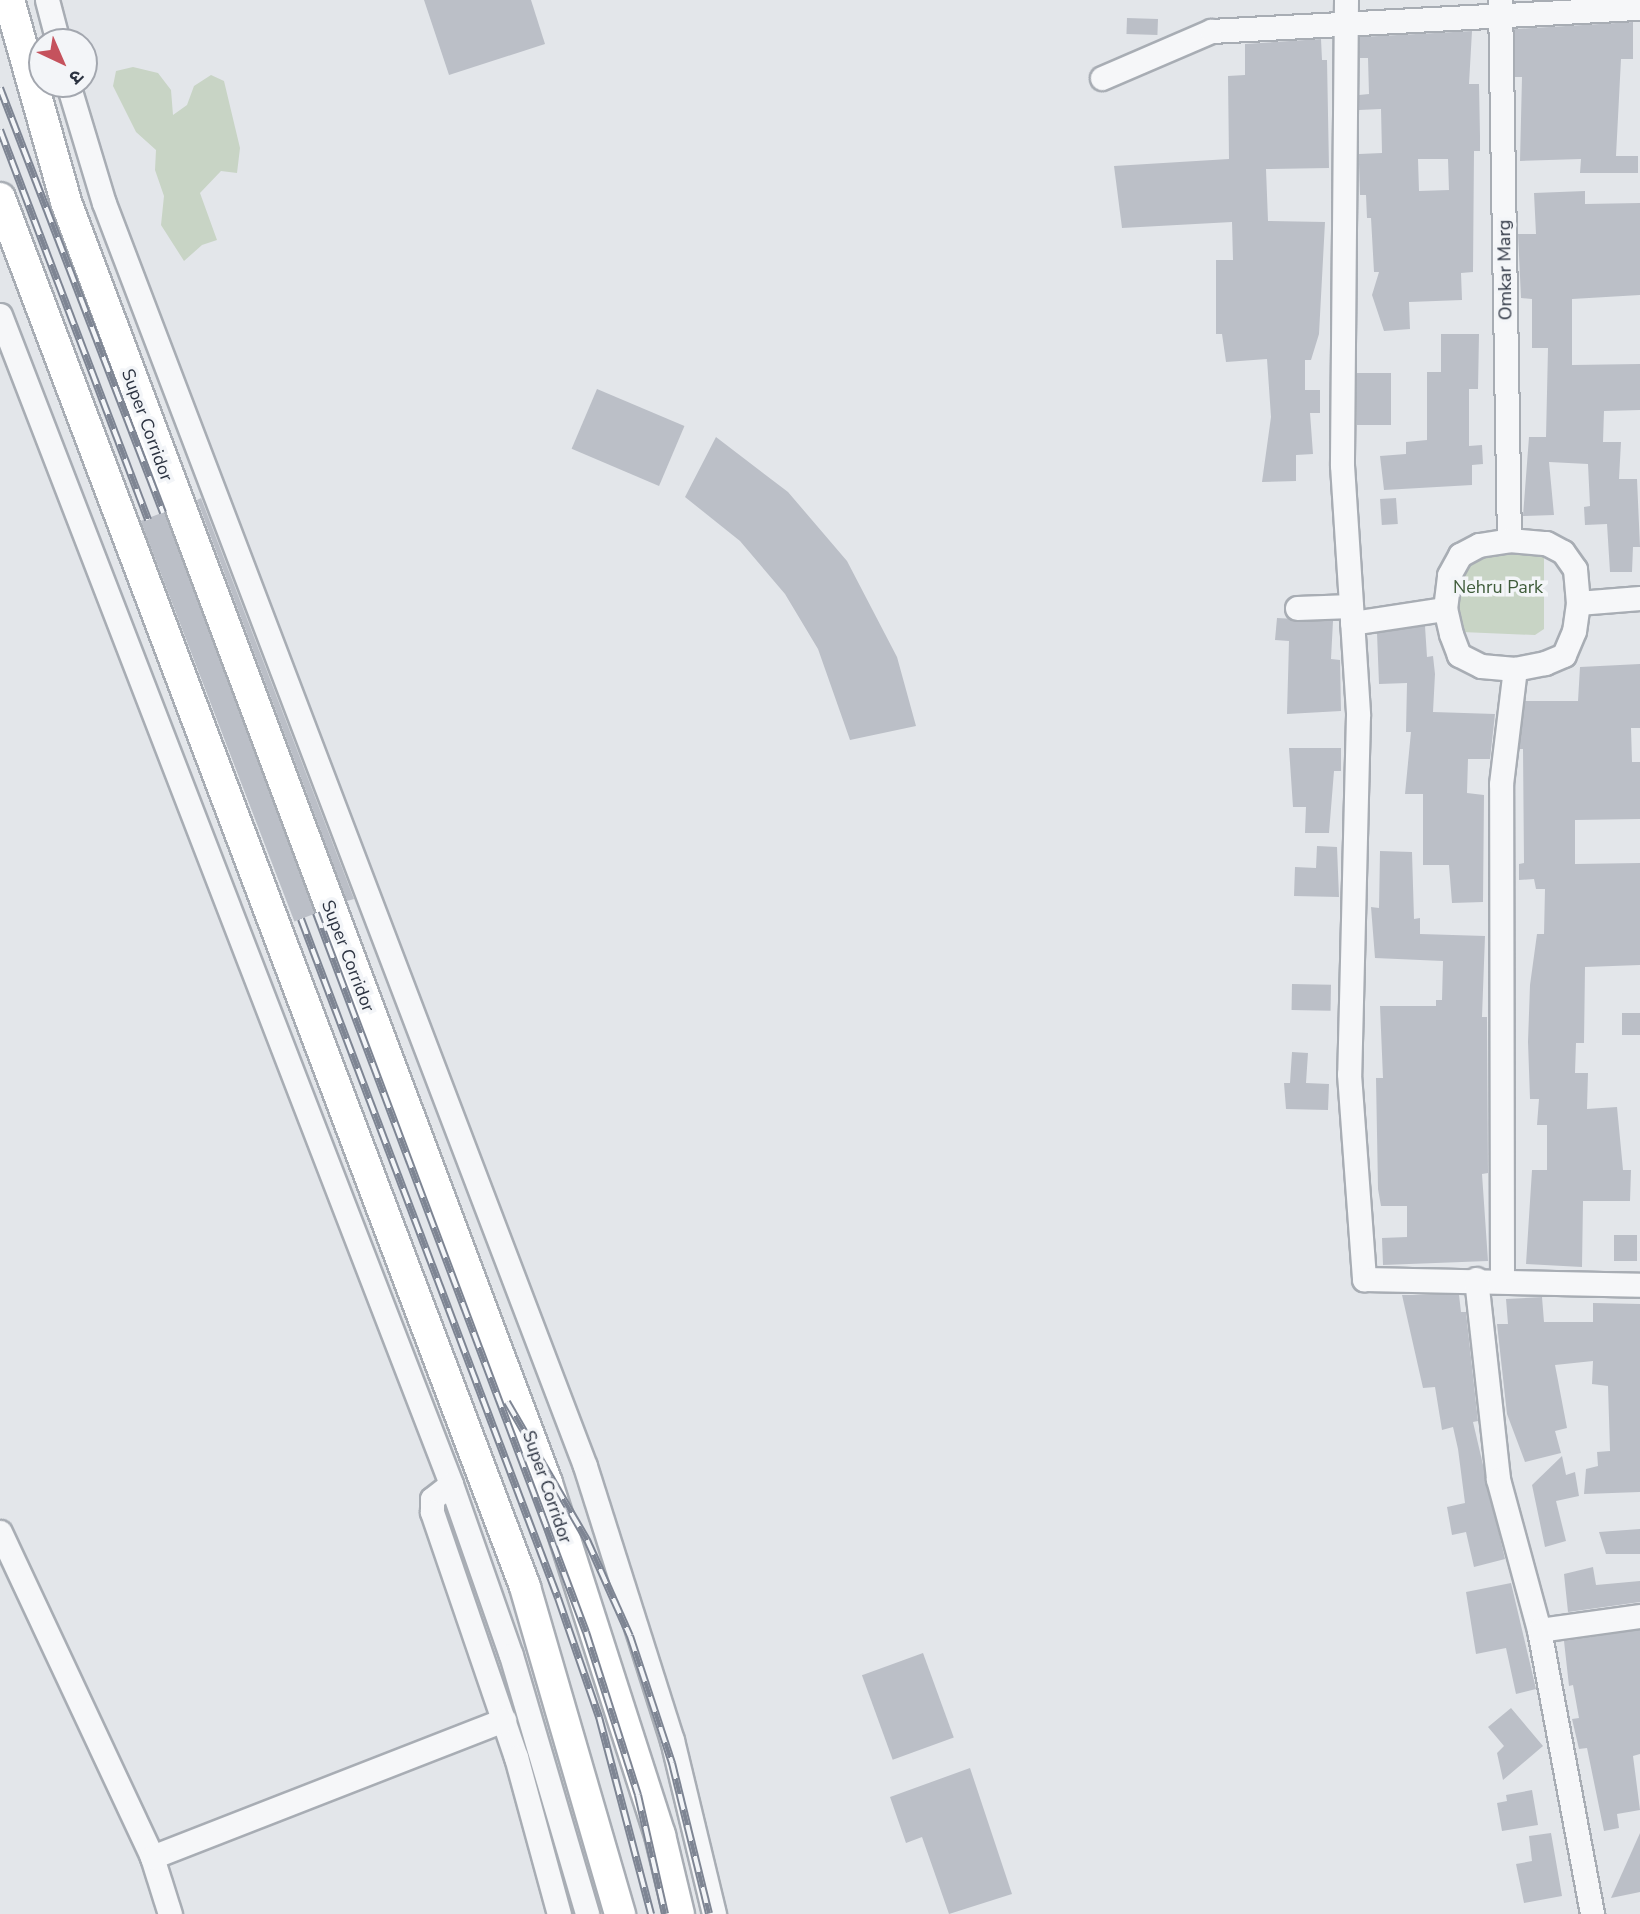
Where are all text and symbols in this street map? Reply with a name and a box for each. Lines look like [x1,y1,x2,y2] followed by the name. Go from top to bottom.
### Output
[28,28,98,98] north arrow
[63,63,89,90] text: उ
[1493,220,1517,320] street label: Omkar Marg
[117,366,177,484] street label: Super Corridor
[1453,576,1543,598] park label: Nehru Park
[317,897,379,1015] street label: Super Corridor
[518,1428,576,1546] street label: Super Corridor

